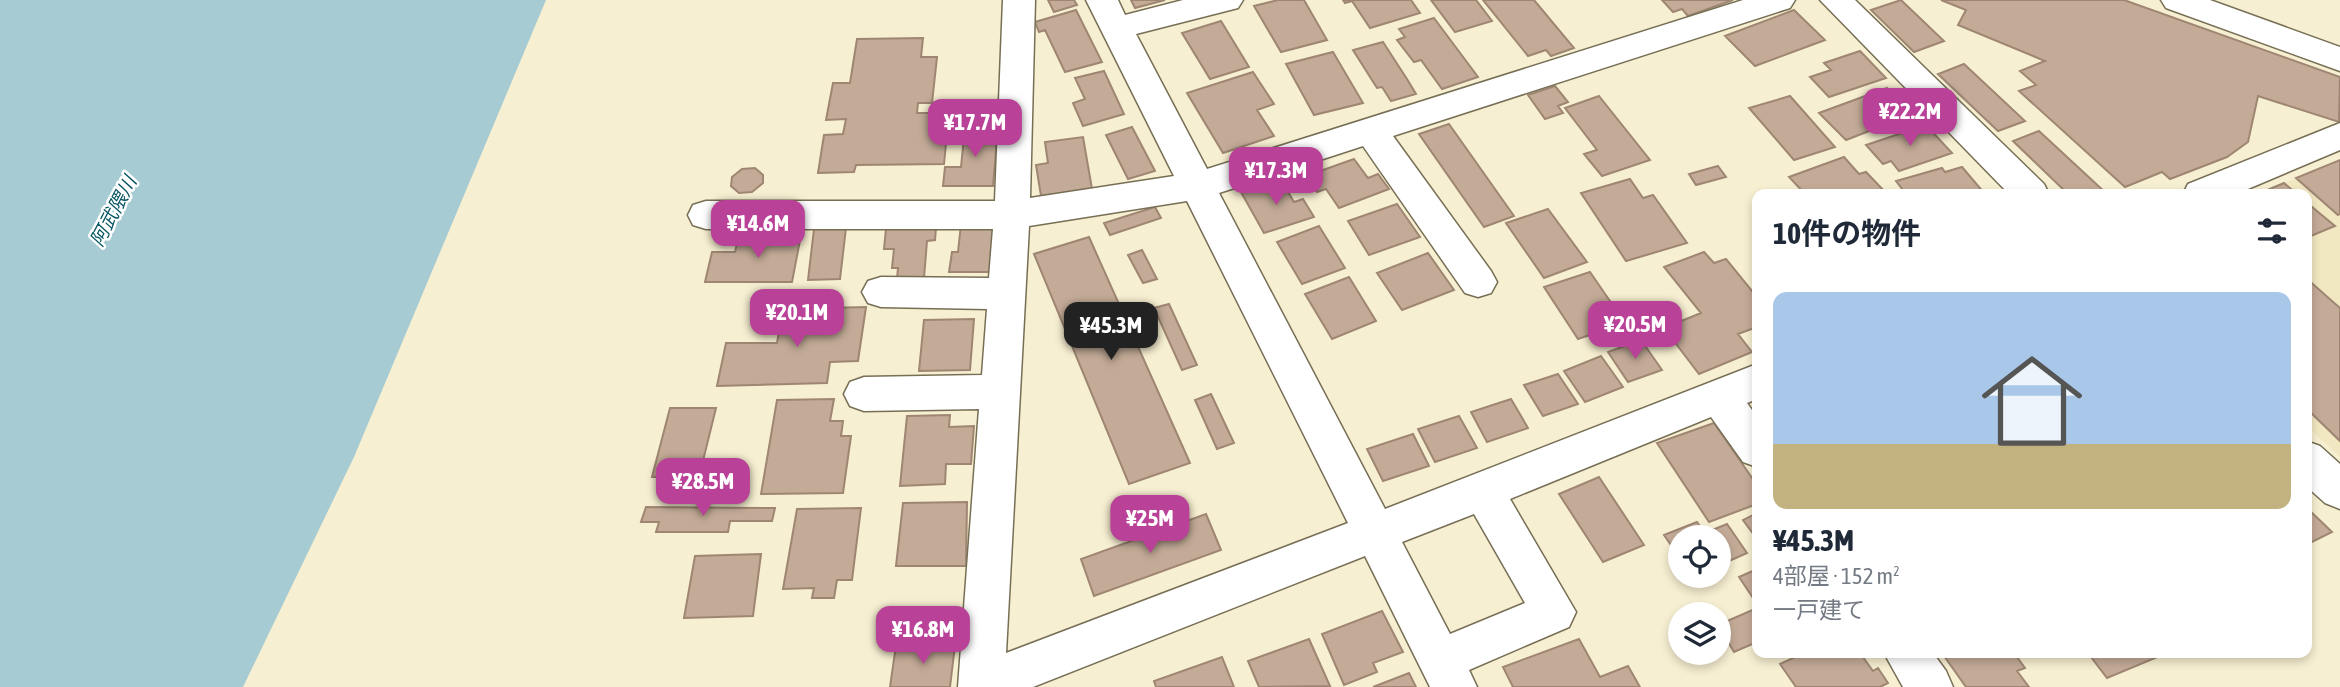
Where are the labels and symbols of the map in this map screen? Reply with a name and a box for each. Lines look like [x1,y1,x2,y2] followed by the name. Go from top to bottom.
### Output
[1853,88,1967,148] pin: ¥22.2M
[918,100,1032,159] pin: ¥17.7M
[1219,148,1333,207] pin: ¥17.3M
[85,171,141,250] water label: 阿武隈川
[701,201,815,260] pin: ¥14.6M
[740,290,854,349] pin: ¥20.1M
[1054,302,1168,362] pin: ¥45.3M
[1578,302,1692,361] pin: ¥20.5M
[646,458,760,518] pin: ¥28.5M
[1109,496,1191,555] pin: ¥25M
[866,606,980,666] pin: ¥16.8M

